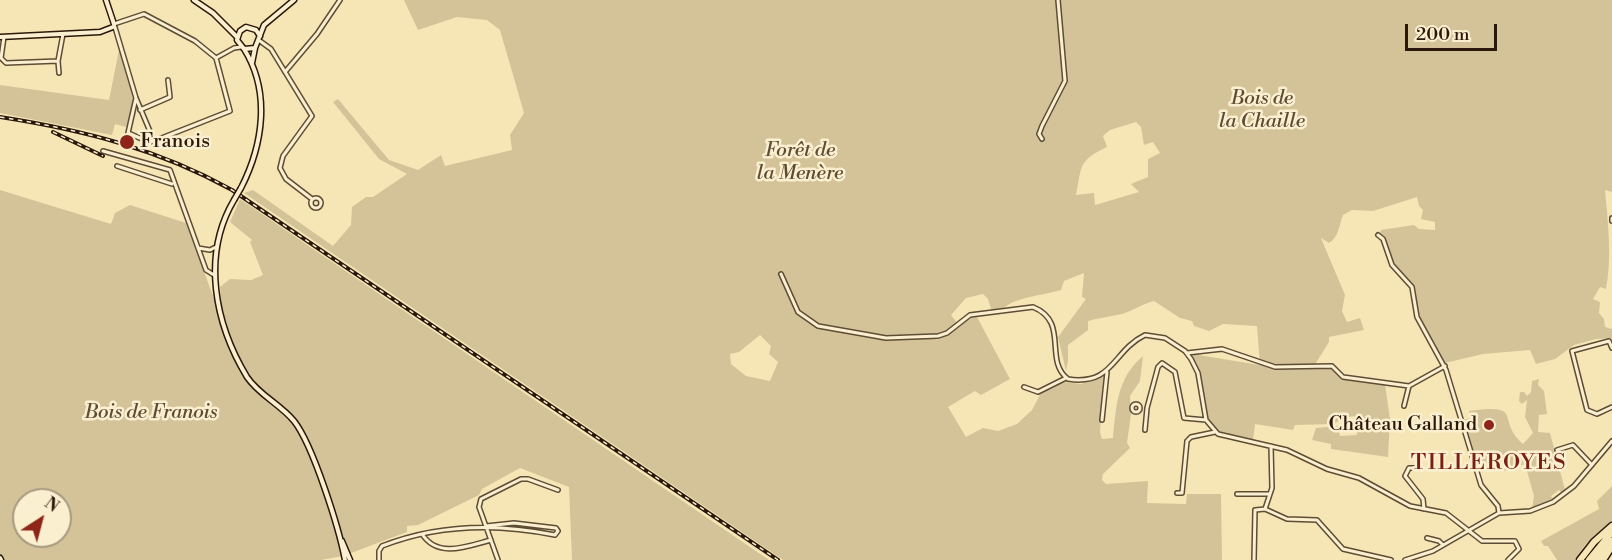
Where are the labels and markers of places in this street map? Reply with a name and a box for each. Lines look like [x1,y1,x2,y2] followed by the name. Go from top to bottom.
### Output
[140,130,210,154] place label: Franois
[118,133,136,151] marker: Franois
[1328,413,1477,437] place label: Château Galland
[1482,418,1496,432] marker: Château Galland

